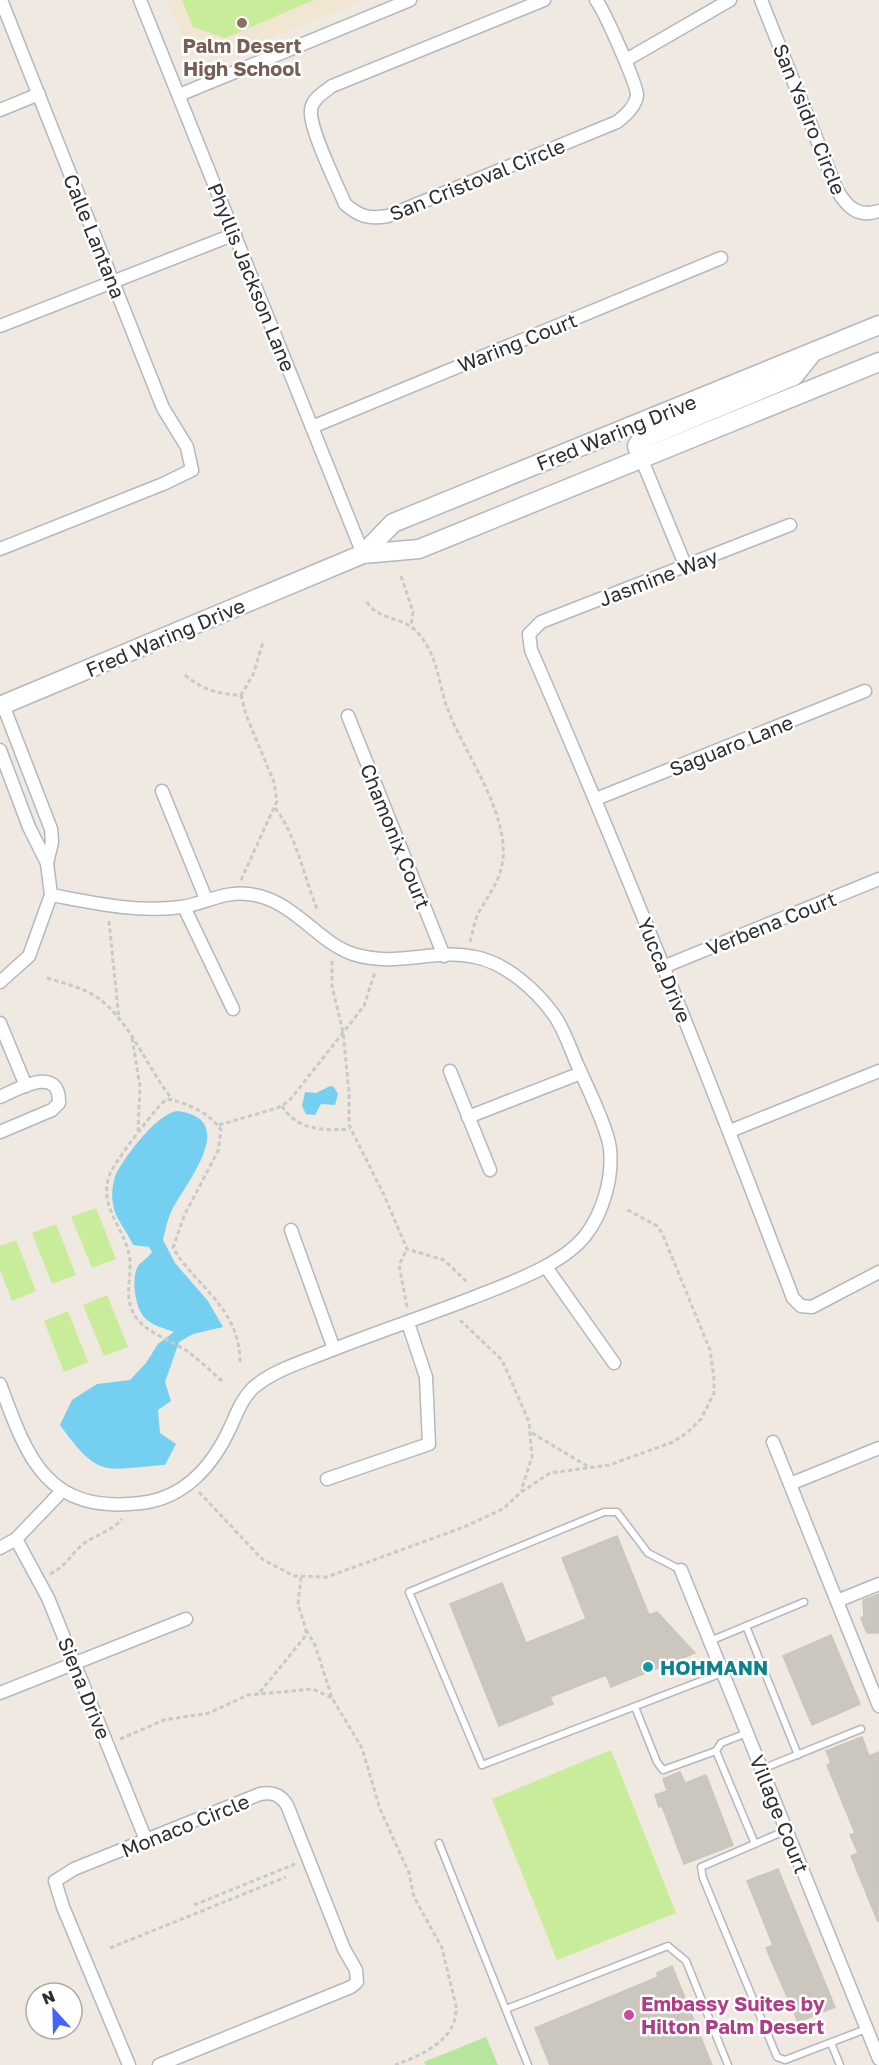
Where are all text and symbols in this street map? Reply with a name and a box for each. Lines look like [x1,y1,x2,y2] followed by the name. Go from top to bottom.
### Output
[235,16,249,30] marker: Palm Desert High School
[182,33,302,80] place label: Palm Desert High School
[769,40,851,198] street label: San Ysidro Circle
[386,133,568,225] street label: San Cristoval Circle
[59,170,131,302] street label: Calle Lantana
[203,179,301,375] street label: Phyllis Jackson Lane
[454,307,580,377] street label: Waring Court
[532,389,700,475] street label: Fred Waring Drive
[595,543,721,611] street label: Jasmine Way
[82,593,248,681] street label: Fred Waring Drive
[666,709,796,781] street label: Saguaro Lane
[356,760,436,912] street label: Chamonix Court
[703,886,839,960] street label: Verbena Court
[633,914,697,1026] street label: Yucca Drive
[54,1633,116,1743] street label: Siena Drive
[660,1655,768,1679] place label: HOHMANN
[641,1660,655,1674] marker: HOHMANN
[745,1751,815,1877] street label: Village Court
[117,1788,253,1862] street label: Monaco Circle
[24,1981,84,2041] north arrow
[39,1986,58,2009] text: N
[641,1991,825,2038] place label: Embassy Suites by Hilton Palm Desert
[622,2008,636,2022] marker: Embassy Suites by Hilton Palm Desert

